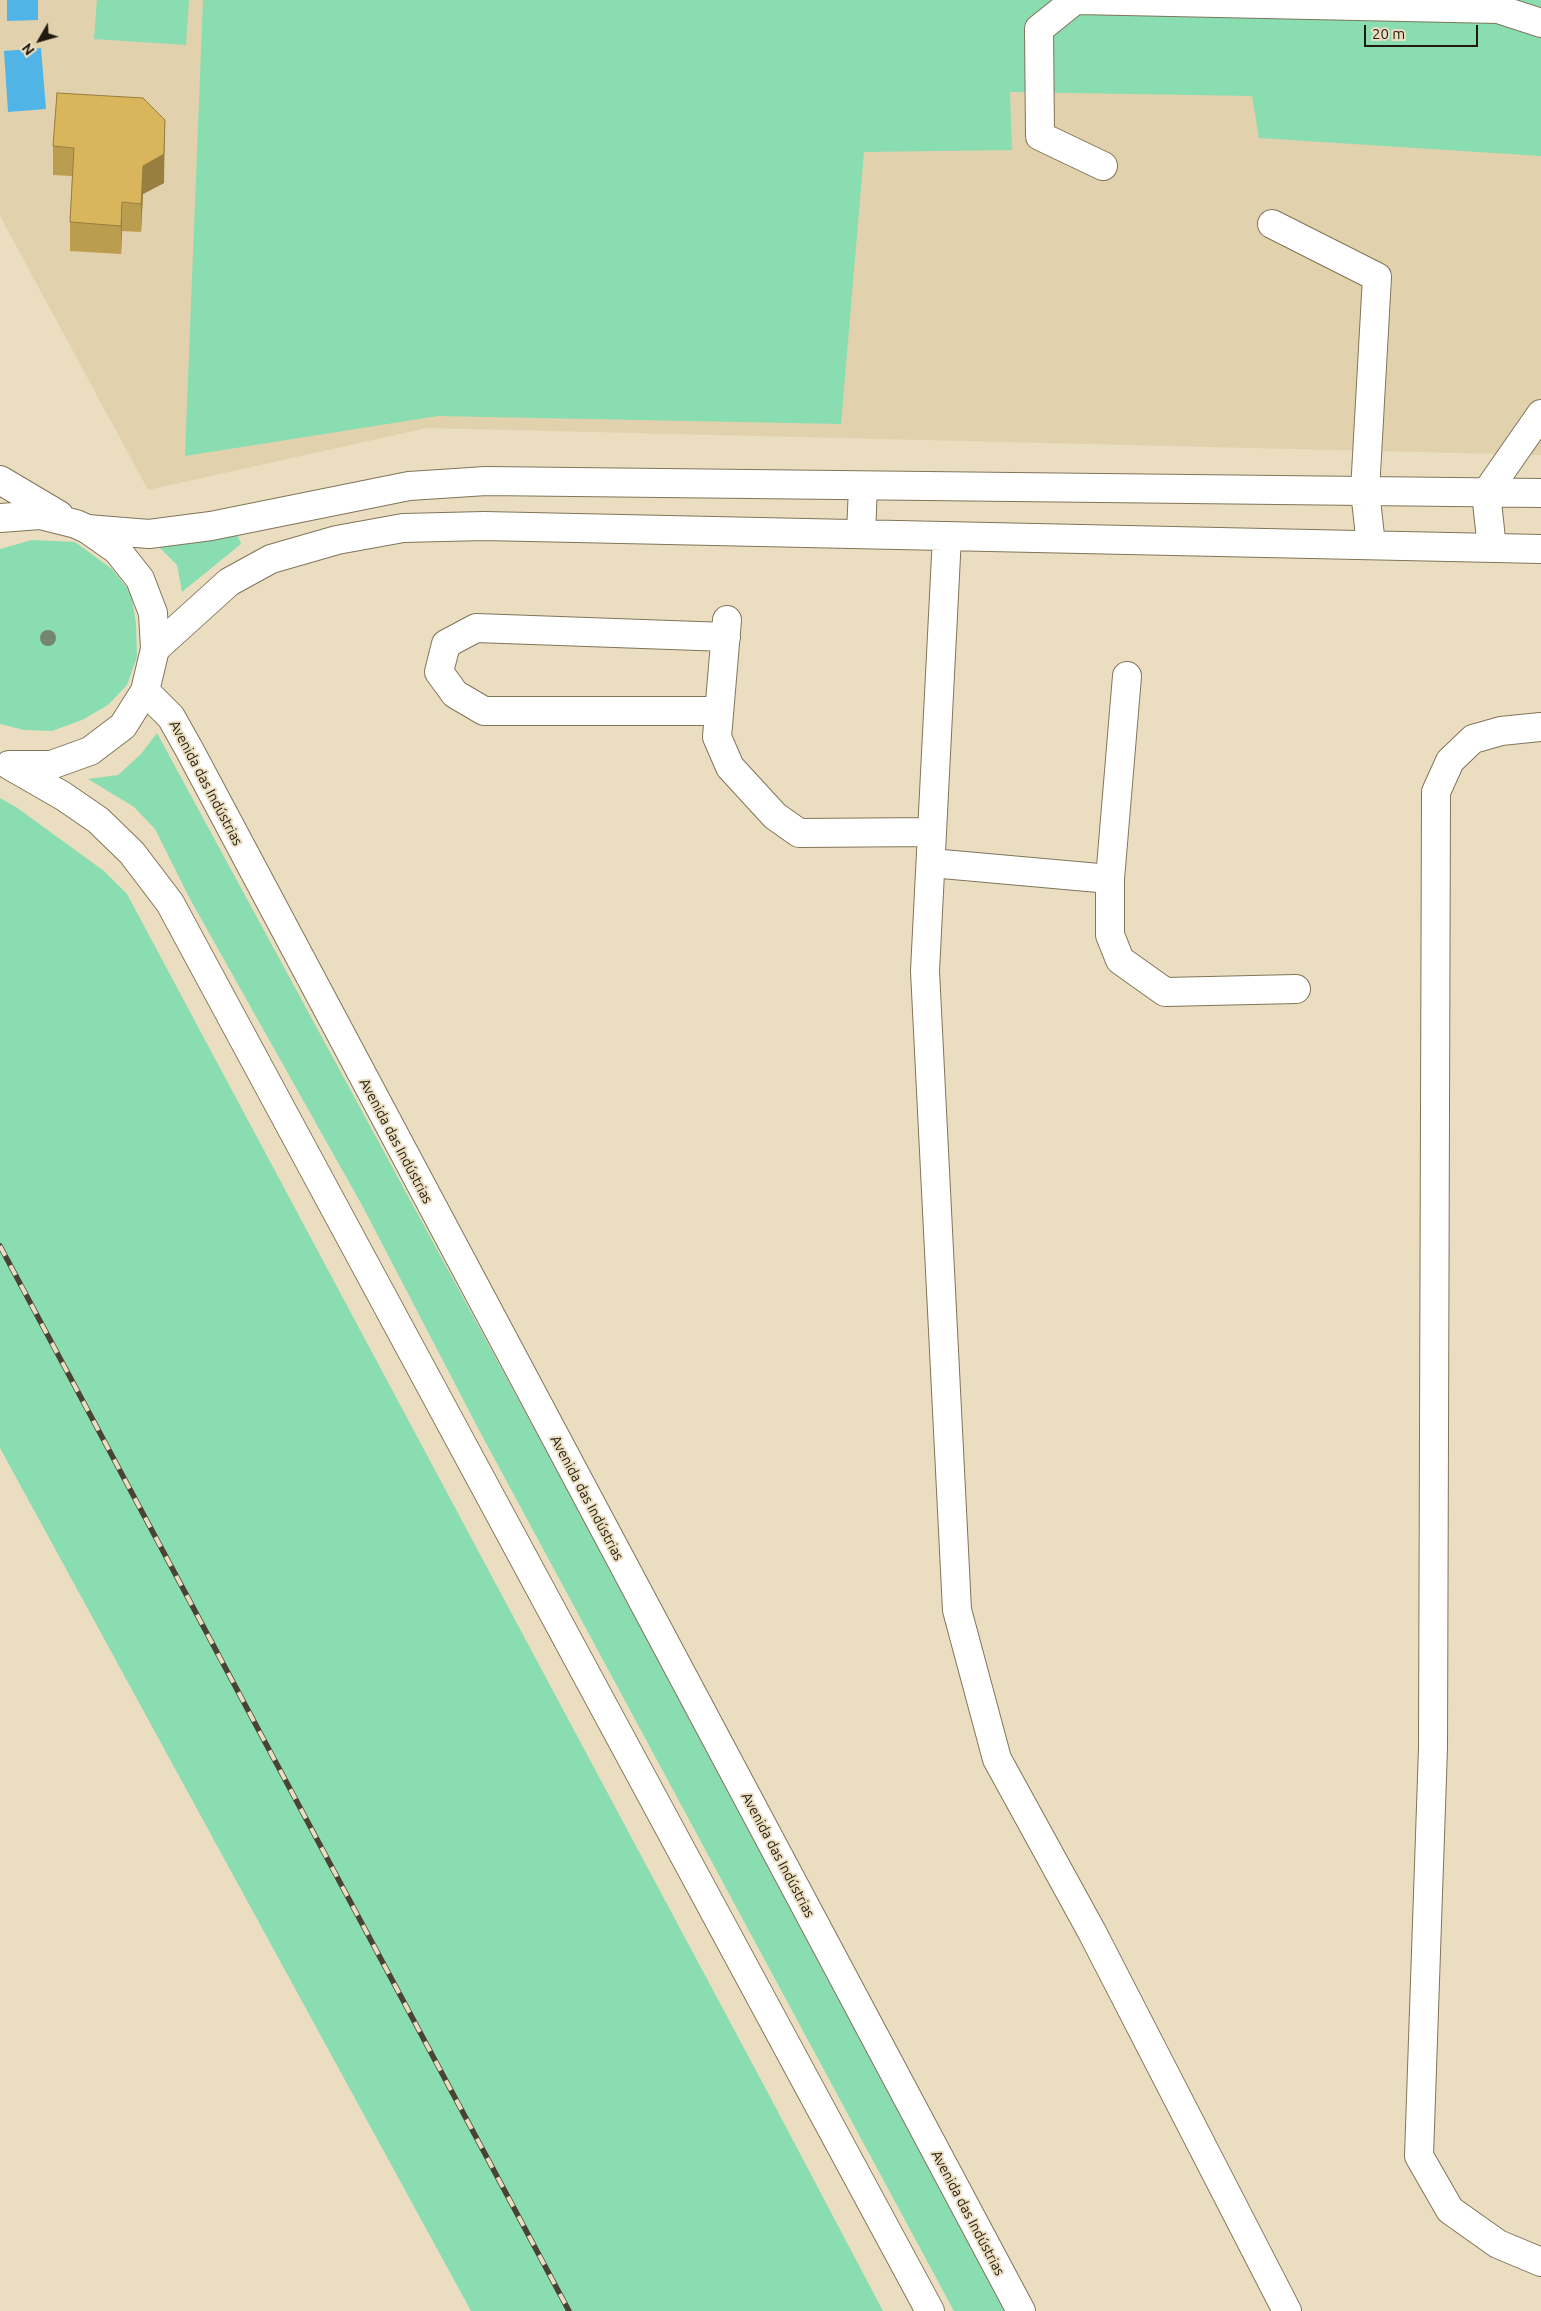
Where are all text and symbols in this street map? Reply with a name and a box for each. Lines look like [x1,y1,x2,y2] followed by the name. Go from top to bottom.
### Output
[15,15,65,65] north arrow
[1366,15,1480,47] scale bar
[1372,25,1405,42] text: 20 m
[19,40,38,58] text: N
[166,718,246,848] street label: Avenida das Indústrias
[356,1076,436,1206] street label: Avenida das Indústrias
[547,1433,627,1563] street label: Avenida das Indústrias
[738,1790,818,1920] street label: Avenida das Indústrias
[928,2148,1008,2278] street label: Avenida das Indústrias

